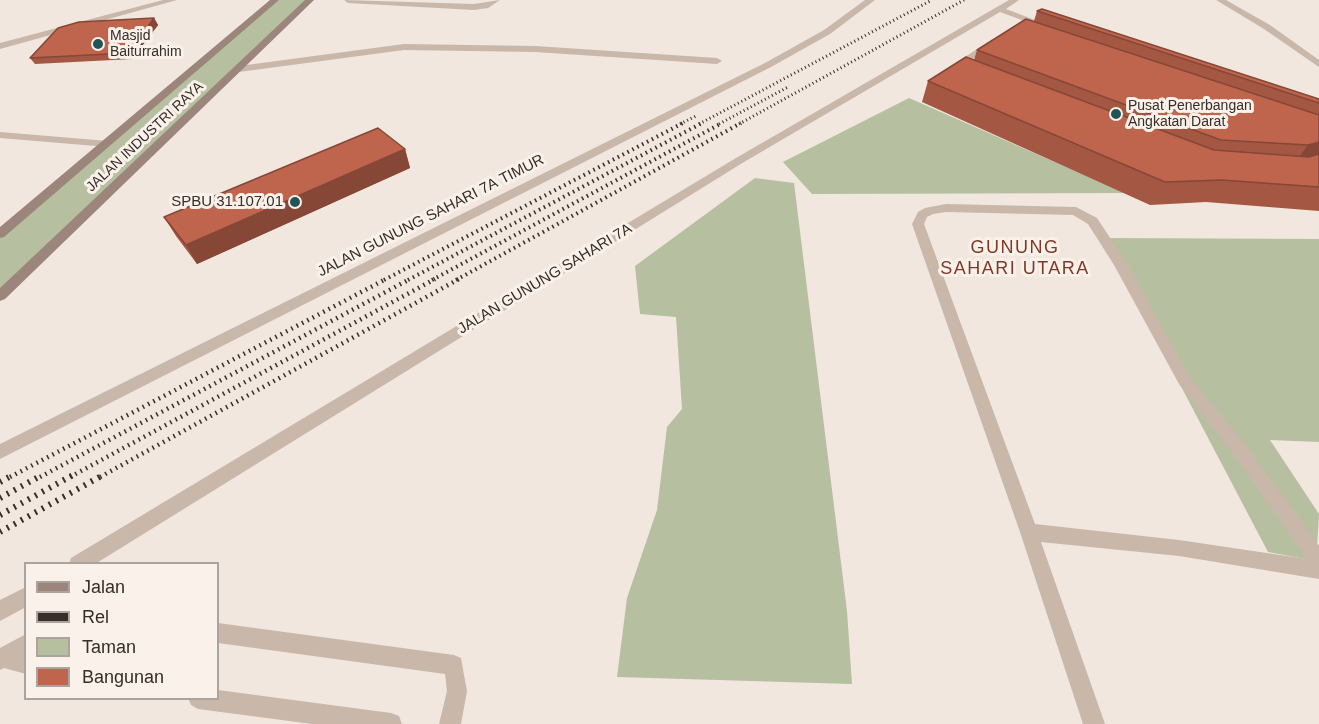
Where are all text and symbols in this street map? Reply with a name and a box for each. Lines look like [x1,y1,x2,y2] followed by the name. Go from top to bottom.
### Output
[110,28,182,60] place label: Masjid Baiturrahim
[91,37,105,51] marker: Masjid Baiturrahim
[83,79,207,195] street label: JALAN INDUSTRI RAYA
[1128,98,1252,130] place label: Pusat Penerbangan Angkatan Darat
[1109,107,1123,121] marker: Pusat Penerbangan Angkatan Darat
[315,151,547,281] street label: JALAN GUNUNG SAHARI 7A TIMUR
[171,193,283,211] place label: SPBU 31.107.01
[288,195,302,209] marker: SPBU 31.107.01
[455,220,635,338] street label: JALAN GUNUNG SAHARI 7A
[940,237,1090,280] district label: GUNUNG SAHARI UTARA
[24,562,219,700] legend
[82,577,125,597] text: Jalan
[82,607,109,627] text: Rel
[82,637,136,657] text: Taman
[82,667,164,687] text: Bangunan

